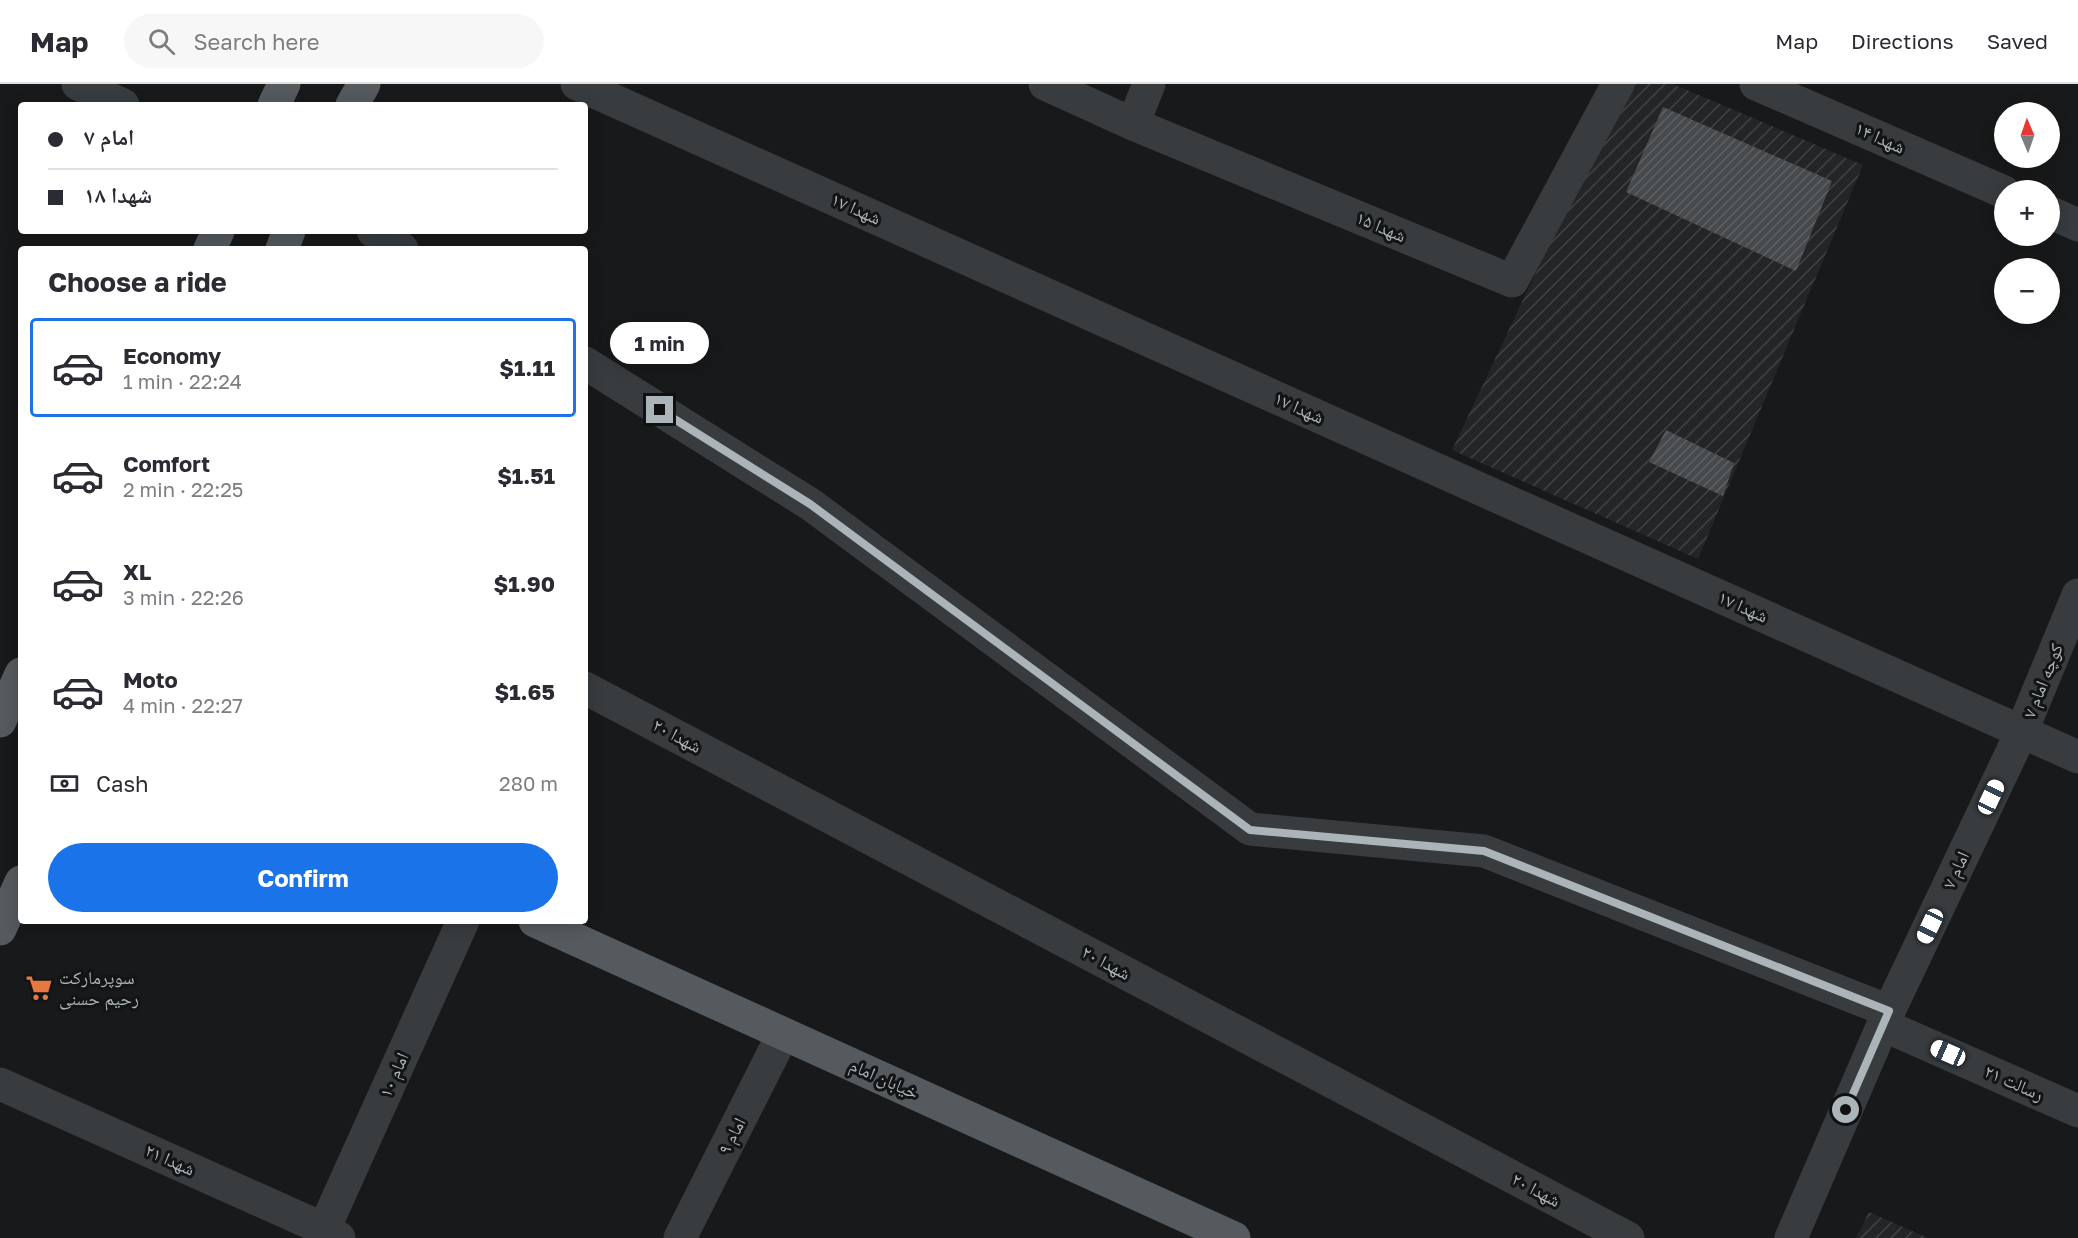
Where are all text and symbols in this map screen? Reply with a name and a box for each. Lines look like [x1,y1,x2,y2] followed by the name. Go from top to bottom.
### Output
[124,14,544,68] search box
[30,25,88,58] text: Map
[145,25,178,58] icon: search
[193,28,319,55] text: Search here
[1775,28,1818,54] text: Map
[1851,28,1954,54] text: Directions
[1987,28,2048,54] text: Saved
[1994,102,2060,168] north arrow
[1994,102,2060,324] map controls
[1852,116,1909,158] street label: شهدا ۱۴
[84,123,134,150] text: امام ۷
[1994,180,2060,246] button: +
[84,181,152,208] text: شهدا ۱۸
[828,187,885,229] street label: شهدا ۱۷
[1353,206,1410,246] street label: شهدا ۱۵
[1994,258,2060,324] button: −
[48,266,227,298] text: Choose a ride
[610,323,710,365] callout: 1 min
[634,331,685,355] text: 1 min
[51,341,105,395] icon: car
[123,342,221,369] text: Economy
[499,354,555,381] text: $1.11
[123,369,242,393] text: 1 min · 22:24
[1271,386,1328,428] street label: شهدا ۱۷
[646,396,673,423] route end
[51,449,105,503] icon: car
[123,450,210,477] text: Comfort
[497,462,555,489] text: $1.51
[123,477,243,501] text: 2 min · 22:25
[51,557,105,611] icon: car
[123,558,151,585] text: XL
[494,570,555,597] text: $1.90
[123,585,244,609] text: 3 min · 22:26
[1715,585,1772,627] street label: شهدا ۱۷
[2017,640,2069,722] street label: کوچه امام ۷
[51,665,105,719] icon: car
[123,666,178,693] text: Moto
[494,678,555,705] text: $1.65
[123,693,243,717] text: 4 min · 22:27
[649,713,706,757] street label: شهدا ۲۰
[48,767,81,800] icon: cash
[96,770,149,797] text: Cash
[499,771,558,795] text: 280 m
[1975,777,2007,817] car
[48,843,558,912] button: Confirm
[1937,848,1975,892] street label: امام ۷
[1914,906,1946,946] car
[1078,940,1135,984] street label: شهدا ۲۰
[59,966,139,1011] place label: سوپرمارکت رحیم حسنی
[24,973,54,1003] supermarket icon: سوپرمارکت رحیم حسنی
[1928,1037,1968,1069] car
[374,1049,414,1101] street label: امام ۱۰
[846,1053,922,1105] street label: خیابان امام
[1981,1059,2047,1105] street label: رسالت ۲۱
[1832,1096,1859,1123] route start
[713,1113,751,1159] street label: امام ۹
[142,1138,199,1180] street label: شهدا ۲۱
[1508,1167,1565,1211] street label: شهدا ۲۰

